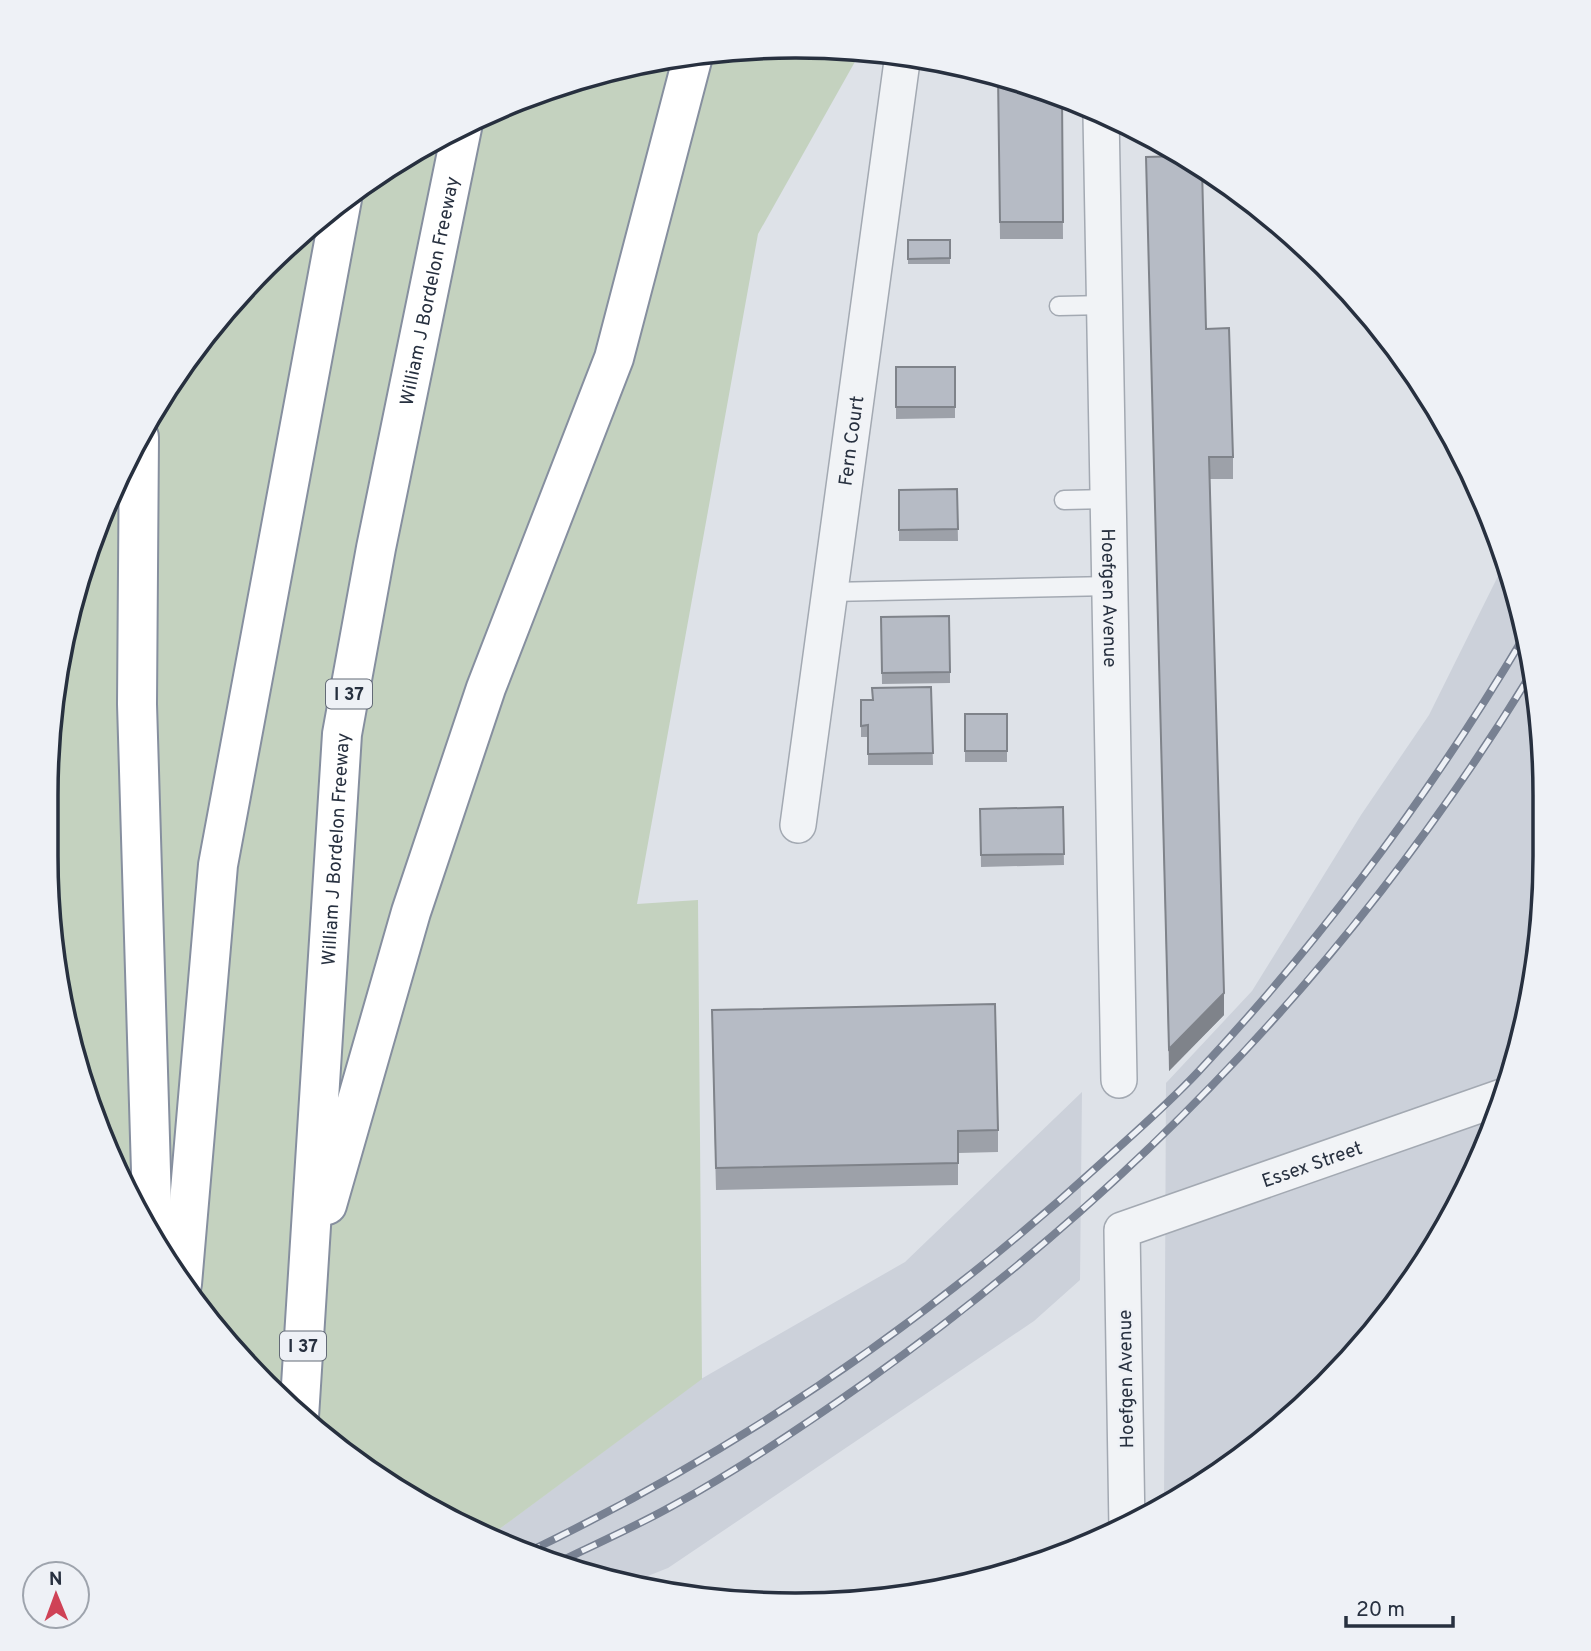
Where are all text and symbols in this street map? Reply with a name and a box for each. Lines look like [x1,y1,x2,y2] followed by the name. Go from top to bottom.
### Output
[395,175,466,408] street label: William J Bordelon Freeway
[834,394,870,487] street label: Fern Court
[1095,528,1121,668] street label: Hoefgen Avenue
[326,680,372,708] road number: I 37
[317,732,356,966] street label: William J Bordelon Freeway
[1259,1137,1366,1194] street label: Essex Street
[1114,1309,1140,1449] street label: Hoefgen Avenue
[280,1331,326,1360] road number: I 37
[21,1560,91,1630] north arrow
[49,1568,63,1592] text: N
[1346,1584,1453,1628] scale bar
[1356,1597,1405,1624] text: 20 m

